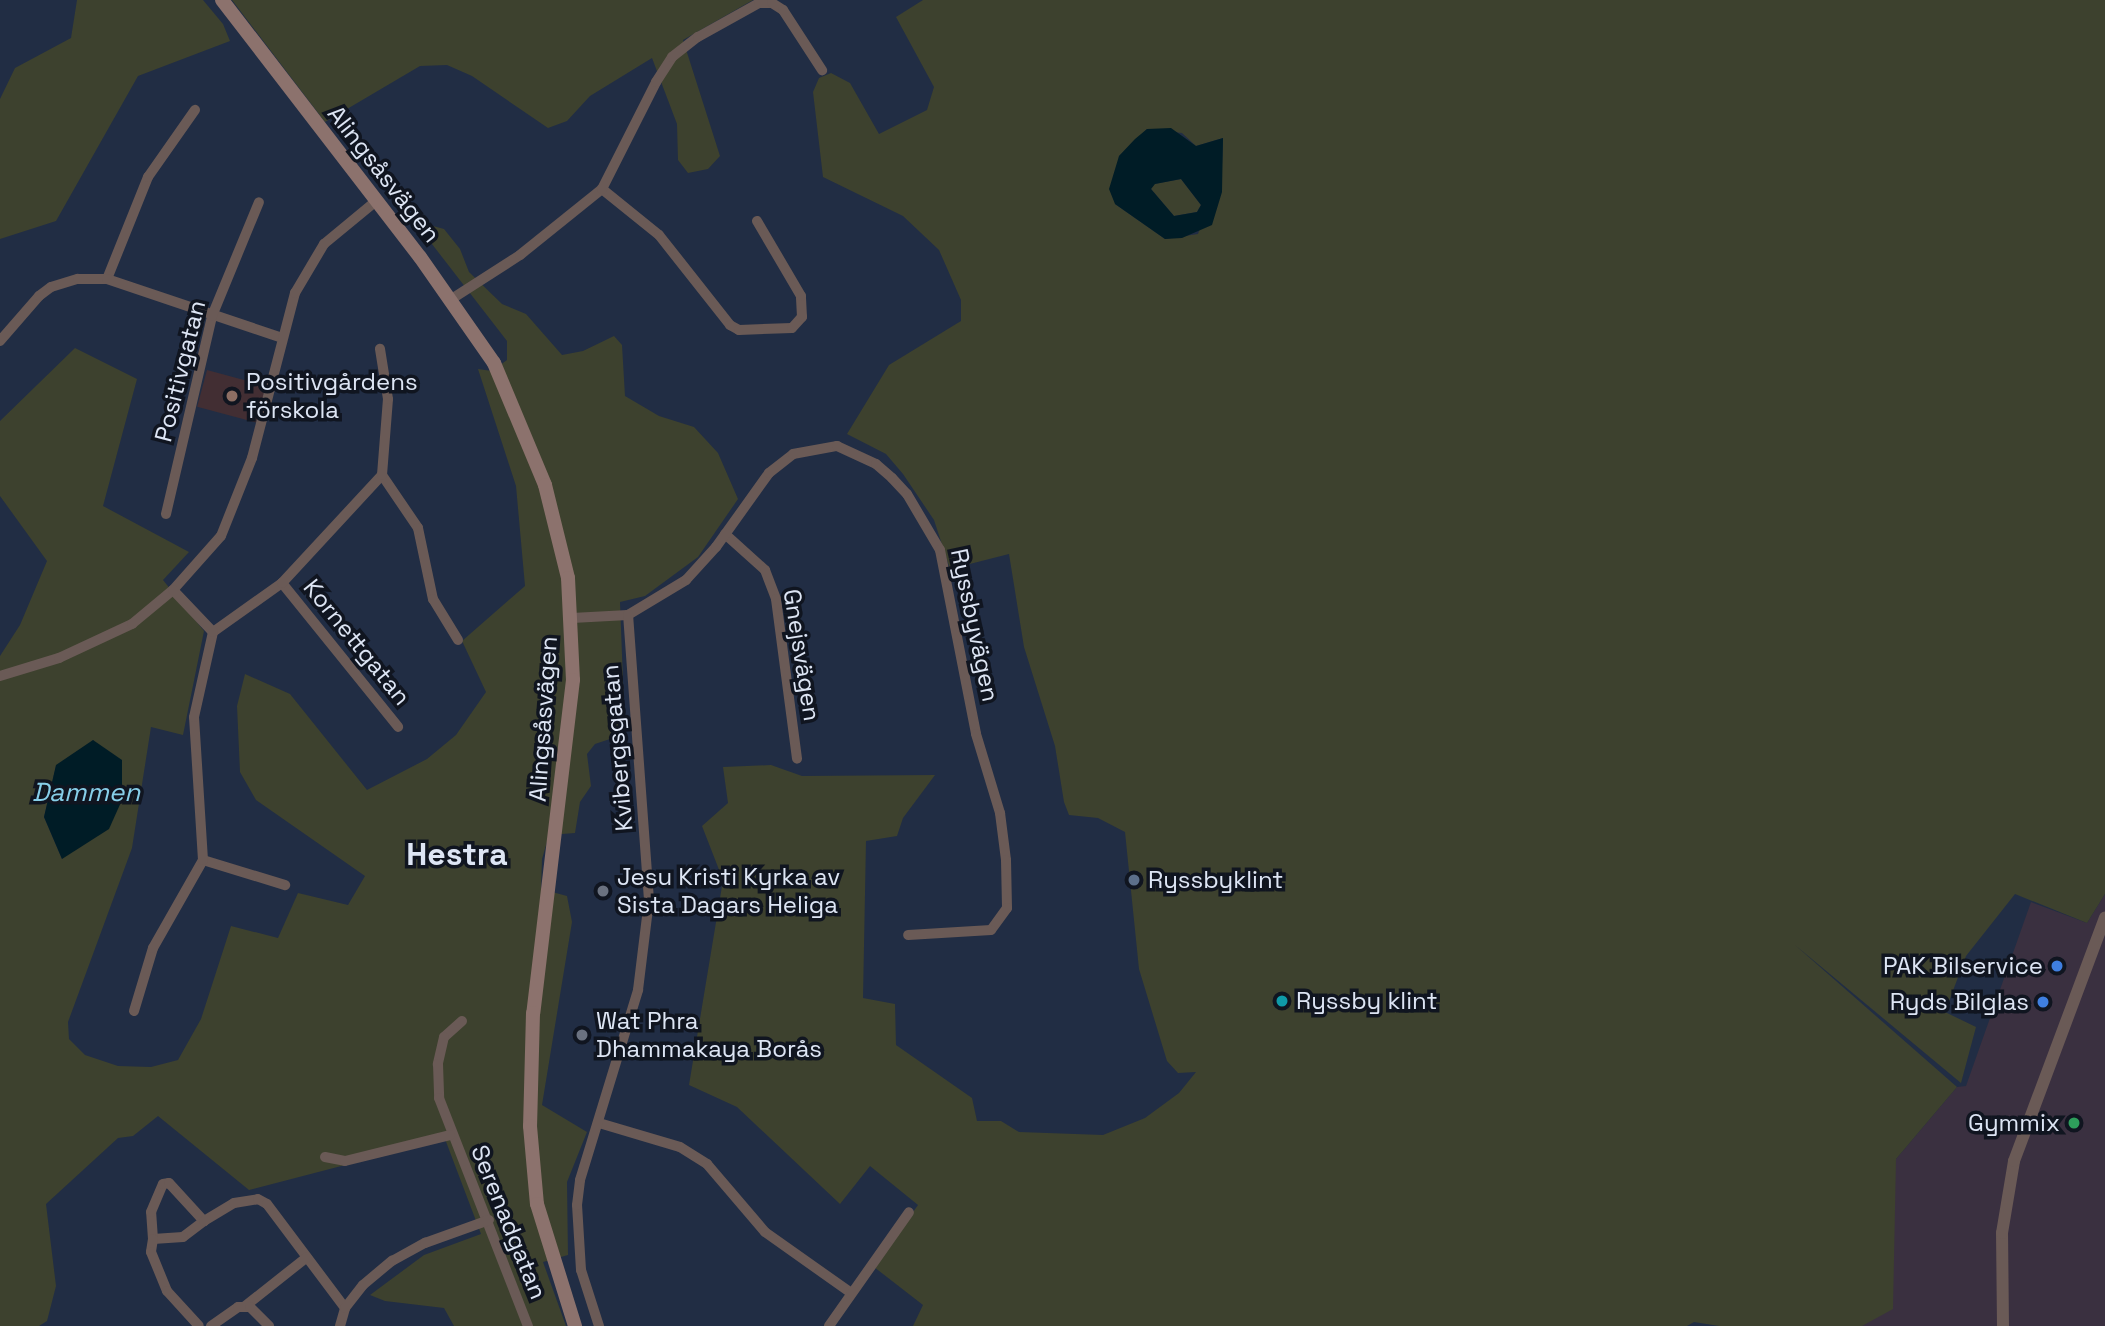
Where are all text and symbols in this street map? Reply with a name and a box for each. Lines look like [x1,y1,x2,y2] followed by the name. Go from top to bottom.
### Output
[322,100,446,248] street label: Alingsåsvägen
[149,297,211,445] street label: Positivgatan
[246,368,418,424] place label: Positivgårdens förskola
[224,388,240,404] marker: Positivgårdens förskola
[945,546,1005,704] street label: Ryssbyvägen
[297,573,417,711] street label: Kornettgatan
[777,587,827,723] street label: Gnejsvägen
[523,635,563,803] street label: Alingsåsvägen
[595,664,639,832] street label: Kvibergsgatan
[32,777,140,809] water label: Dammen
[406,835,508,873] district label: Hestra
[617,863,840,919] place label: Jesu Kristi Kyrka av Sista Dagars Heliga
[1148,866,1283,894] place label: Ryssbyklint
[1126,872,1142,888] marker: Ryssbyklint
[595,883,611,899] marker: Jesu Kristi Kyrka av Sista Dagars Heliga
[1883,952,2043,980] place label: PAK Bilservice
[2049,958,2065,974] marker: PAK Bilservice
[1296,987,1438,1015] place label: Ryssby klint
[1890,988,2029,1016] place label: Ryds Bilglas
[1274,993,1290,1009] marker: Ryssby klint
[2035,994,2051,1010] marker: Ryds Bilglas
[596,1007,822,1063] place label: Wat Phra Dhammakaya Borås
[574,1027,590,1043] marker: Wat Phra Dhammakaya Borås
[1968,1109,2060,1137] place label: Gymmix
[2066,1115,2082,1131] marker: Gymmix
[465,1141,553,1303] street label: Serenadgatan

